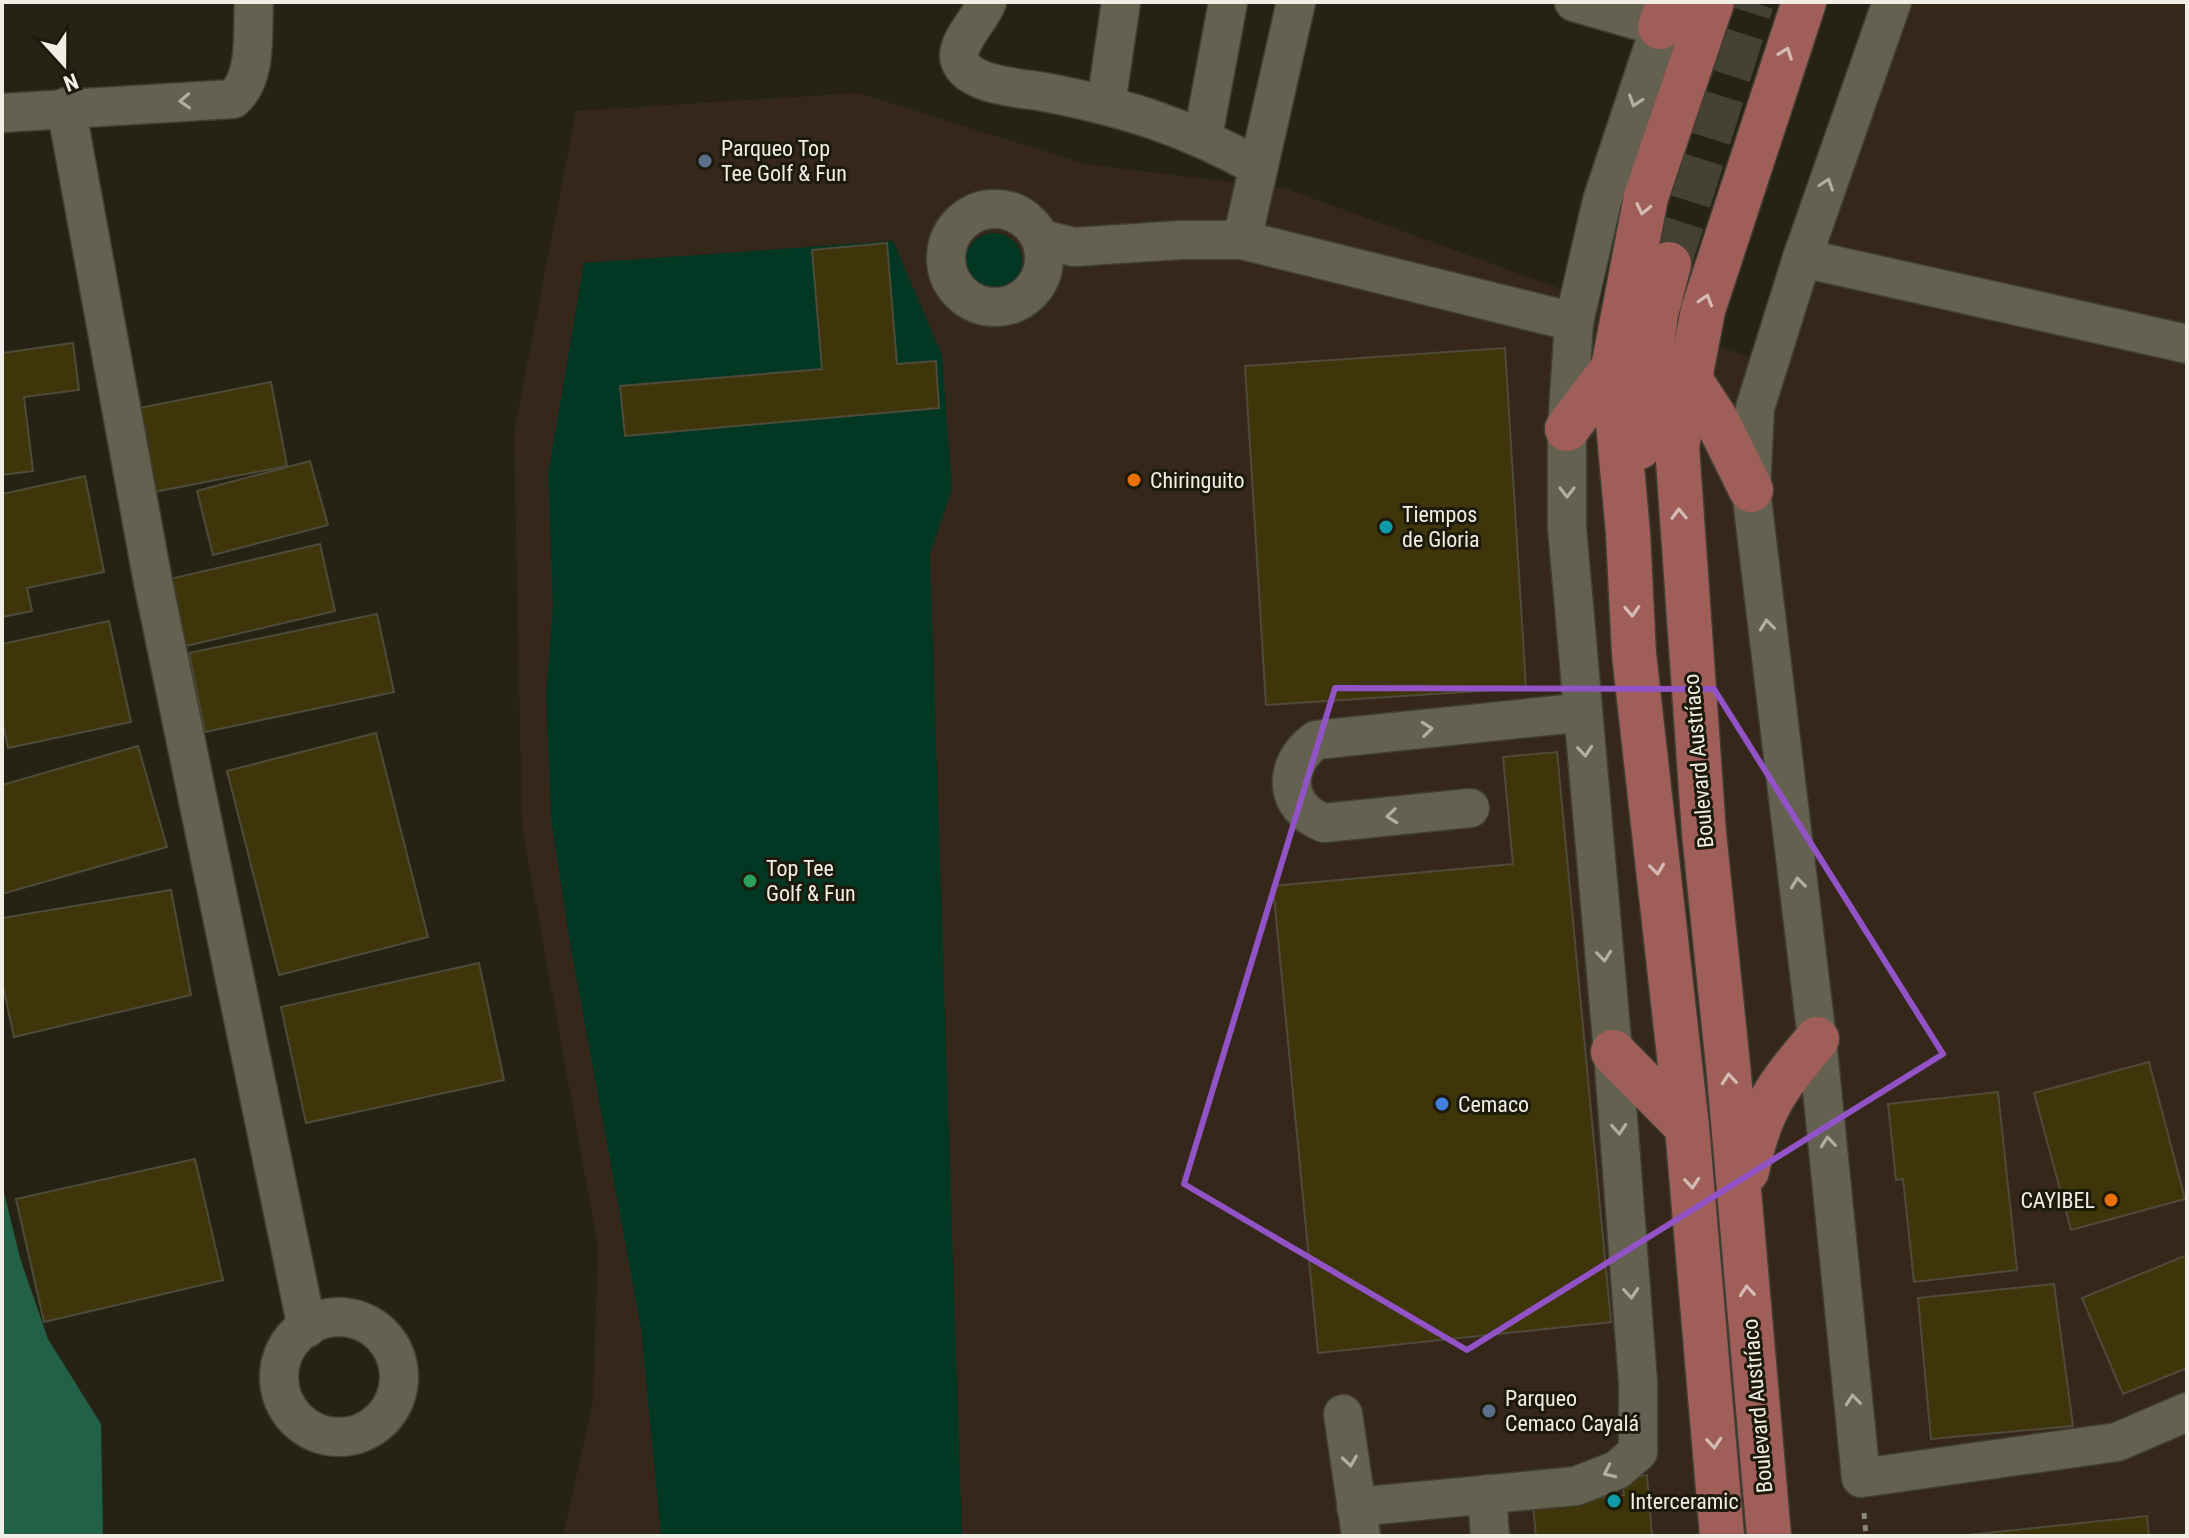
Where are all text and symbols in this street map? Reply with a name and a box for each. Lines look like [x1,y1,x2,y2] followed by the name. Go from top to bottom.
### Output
[24,24,104,104] north arrow
[1777,46,1793,60] one-way arrow
[60,68,82,96] text: N
[178,93,191,110] one-way arrow
[1629,93,1645,107] one-way arrow
[721,136,847,186] place label: Parqueo Top Tee Golf & Fun
[696,152,714,170] marker: Parqueo Top Tee Golf & Fun
[1818,178,1834,192] one-way arrow
[1636,202,1653,215] one-way arrow
[1697,293,1713,307] one-way arrow
[1150,468,1244,493] place label: Chiringuito
[1125,471,1143,489] marker: Chiringuito
[1558,486,1576,499] one-way arrow
[1402,502,1480,552] place label: Tiempos de Gloria
[1671,507,1688,520] one-way arrow
[1377,518,1395,536] marker: Tiempos de Gloria
[1623,605,1640,618] one-way arrow
[1759,618,1776,632] one-way arrow
[1678,673,1719,849] street label: Boulevard Austríaco
[1420,720,1433,737] one-way arrow
[1576,745,1593,758] one-way arrow
[1385,807,1398,824] one-way arrow
[766,856,856,906] place label: Top Tee Golf & Fun
[1648,863,1665,876] one-way arrow
[741,872,759,890] marker: Top Tee Golf & Fun
[1790,876,1807,889] one-way arrow
[1596,950,1613,963] one-way arrow
[1721,1072,1738,1085] one-way arrow
[1458,1092,1529,1117] place label: Cemaco
[1433,1095,1451,1113] marker: Cemaco
[1610,1123,1627,1136] one-way arrow
[1819,1135,1836,1148] one-way arrow
[1683,1177,1700,1190] one-way arrow
[2020,1188,2095,1213] place label: CAYIBEL
[2102,1191,2120,1209] marker: CAYIBEL
[1738,1284,1755,1297] one-way arrow
[1622,1287,1639,1300] one-way arrow
[1737,1318,1778,1494] street label: Boulevard Austríaco
[1505,1386,1639,1436] place label: Parqueo Cemaco Cayalá
[1845,1394,1862,1407] one-way arrow
[1480,1402,1498,1420] marker: Parqueo Cemaco Cayalá
[1705,1437,1722,1450] one-way arrow
[1341,1454,1358,1467] one-way arrow
[1603,1462,1618,1478] one-way arrow
[1630,1489,1739,1514] place label: Interceramic
[1605,1492,1623,1510] marker: Interceramic

